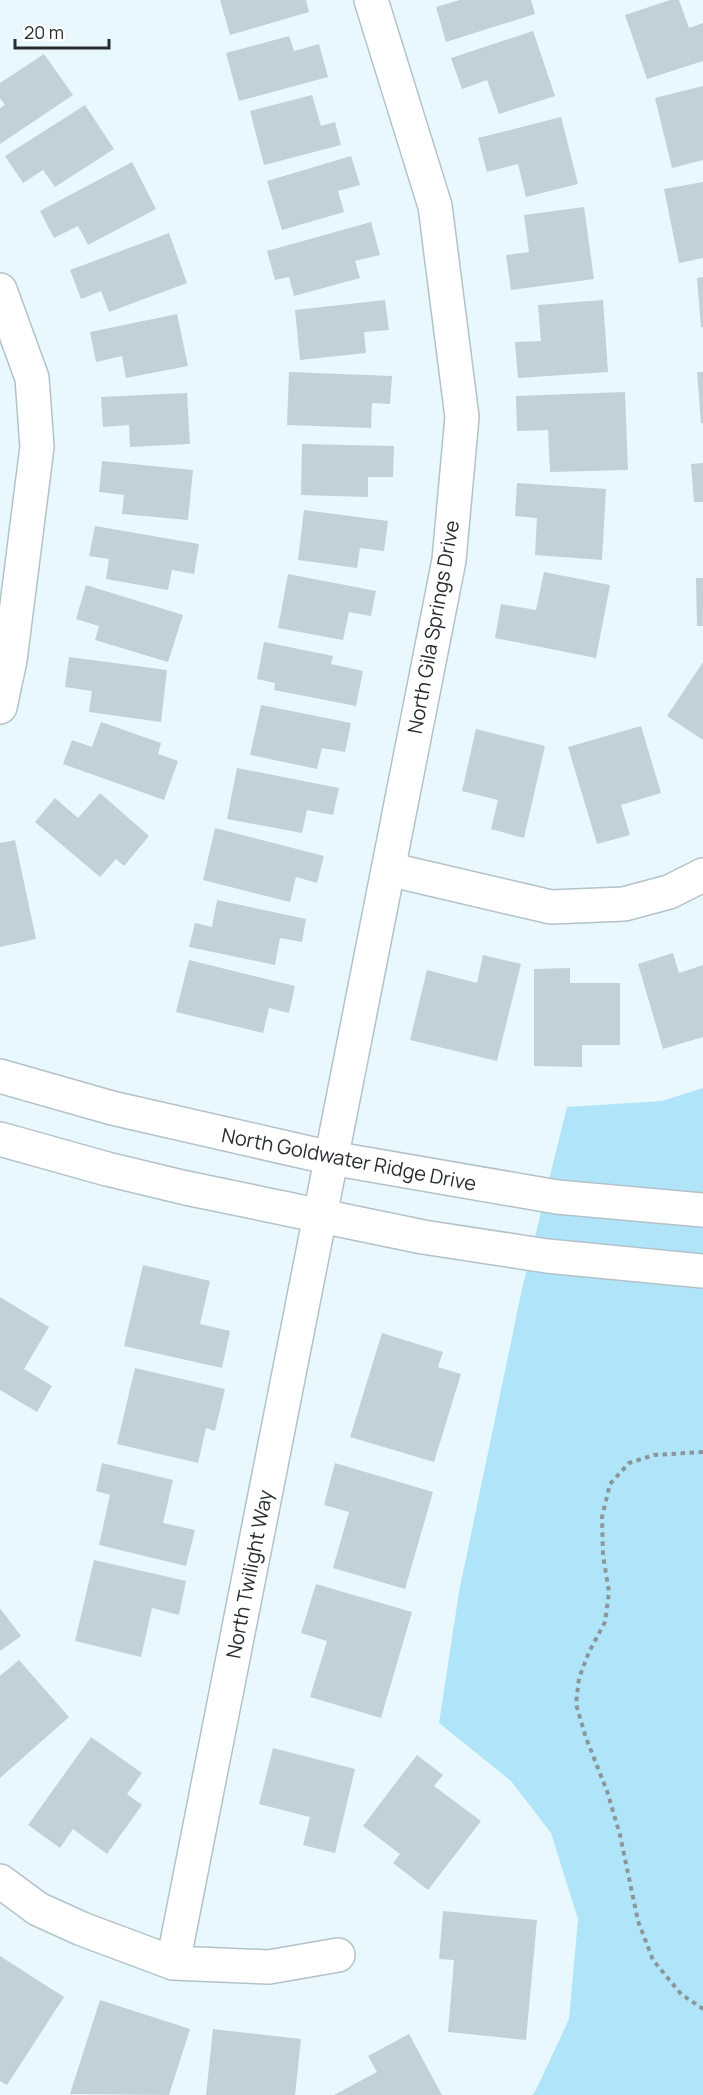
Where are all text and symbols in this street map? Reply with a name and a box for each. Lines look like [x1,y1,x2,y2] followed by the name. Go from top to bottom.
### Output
[15,12,110,50] scale bar
[24,20,64,44] text: 20 m
[401,518,465,736] street label: North Gila Springs Drive
[219,1121,479,1197] street label: North Goldwater Ridge Drive
[219,1487,279,1661] street label: North Twilight Way

